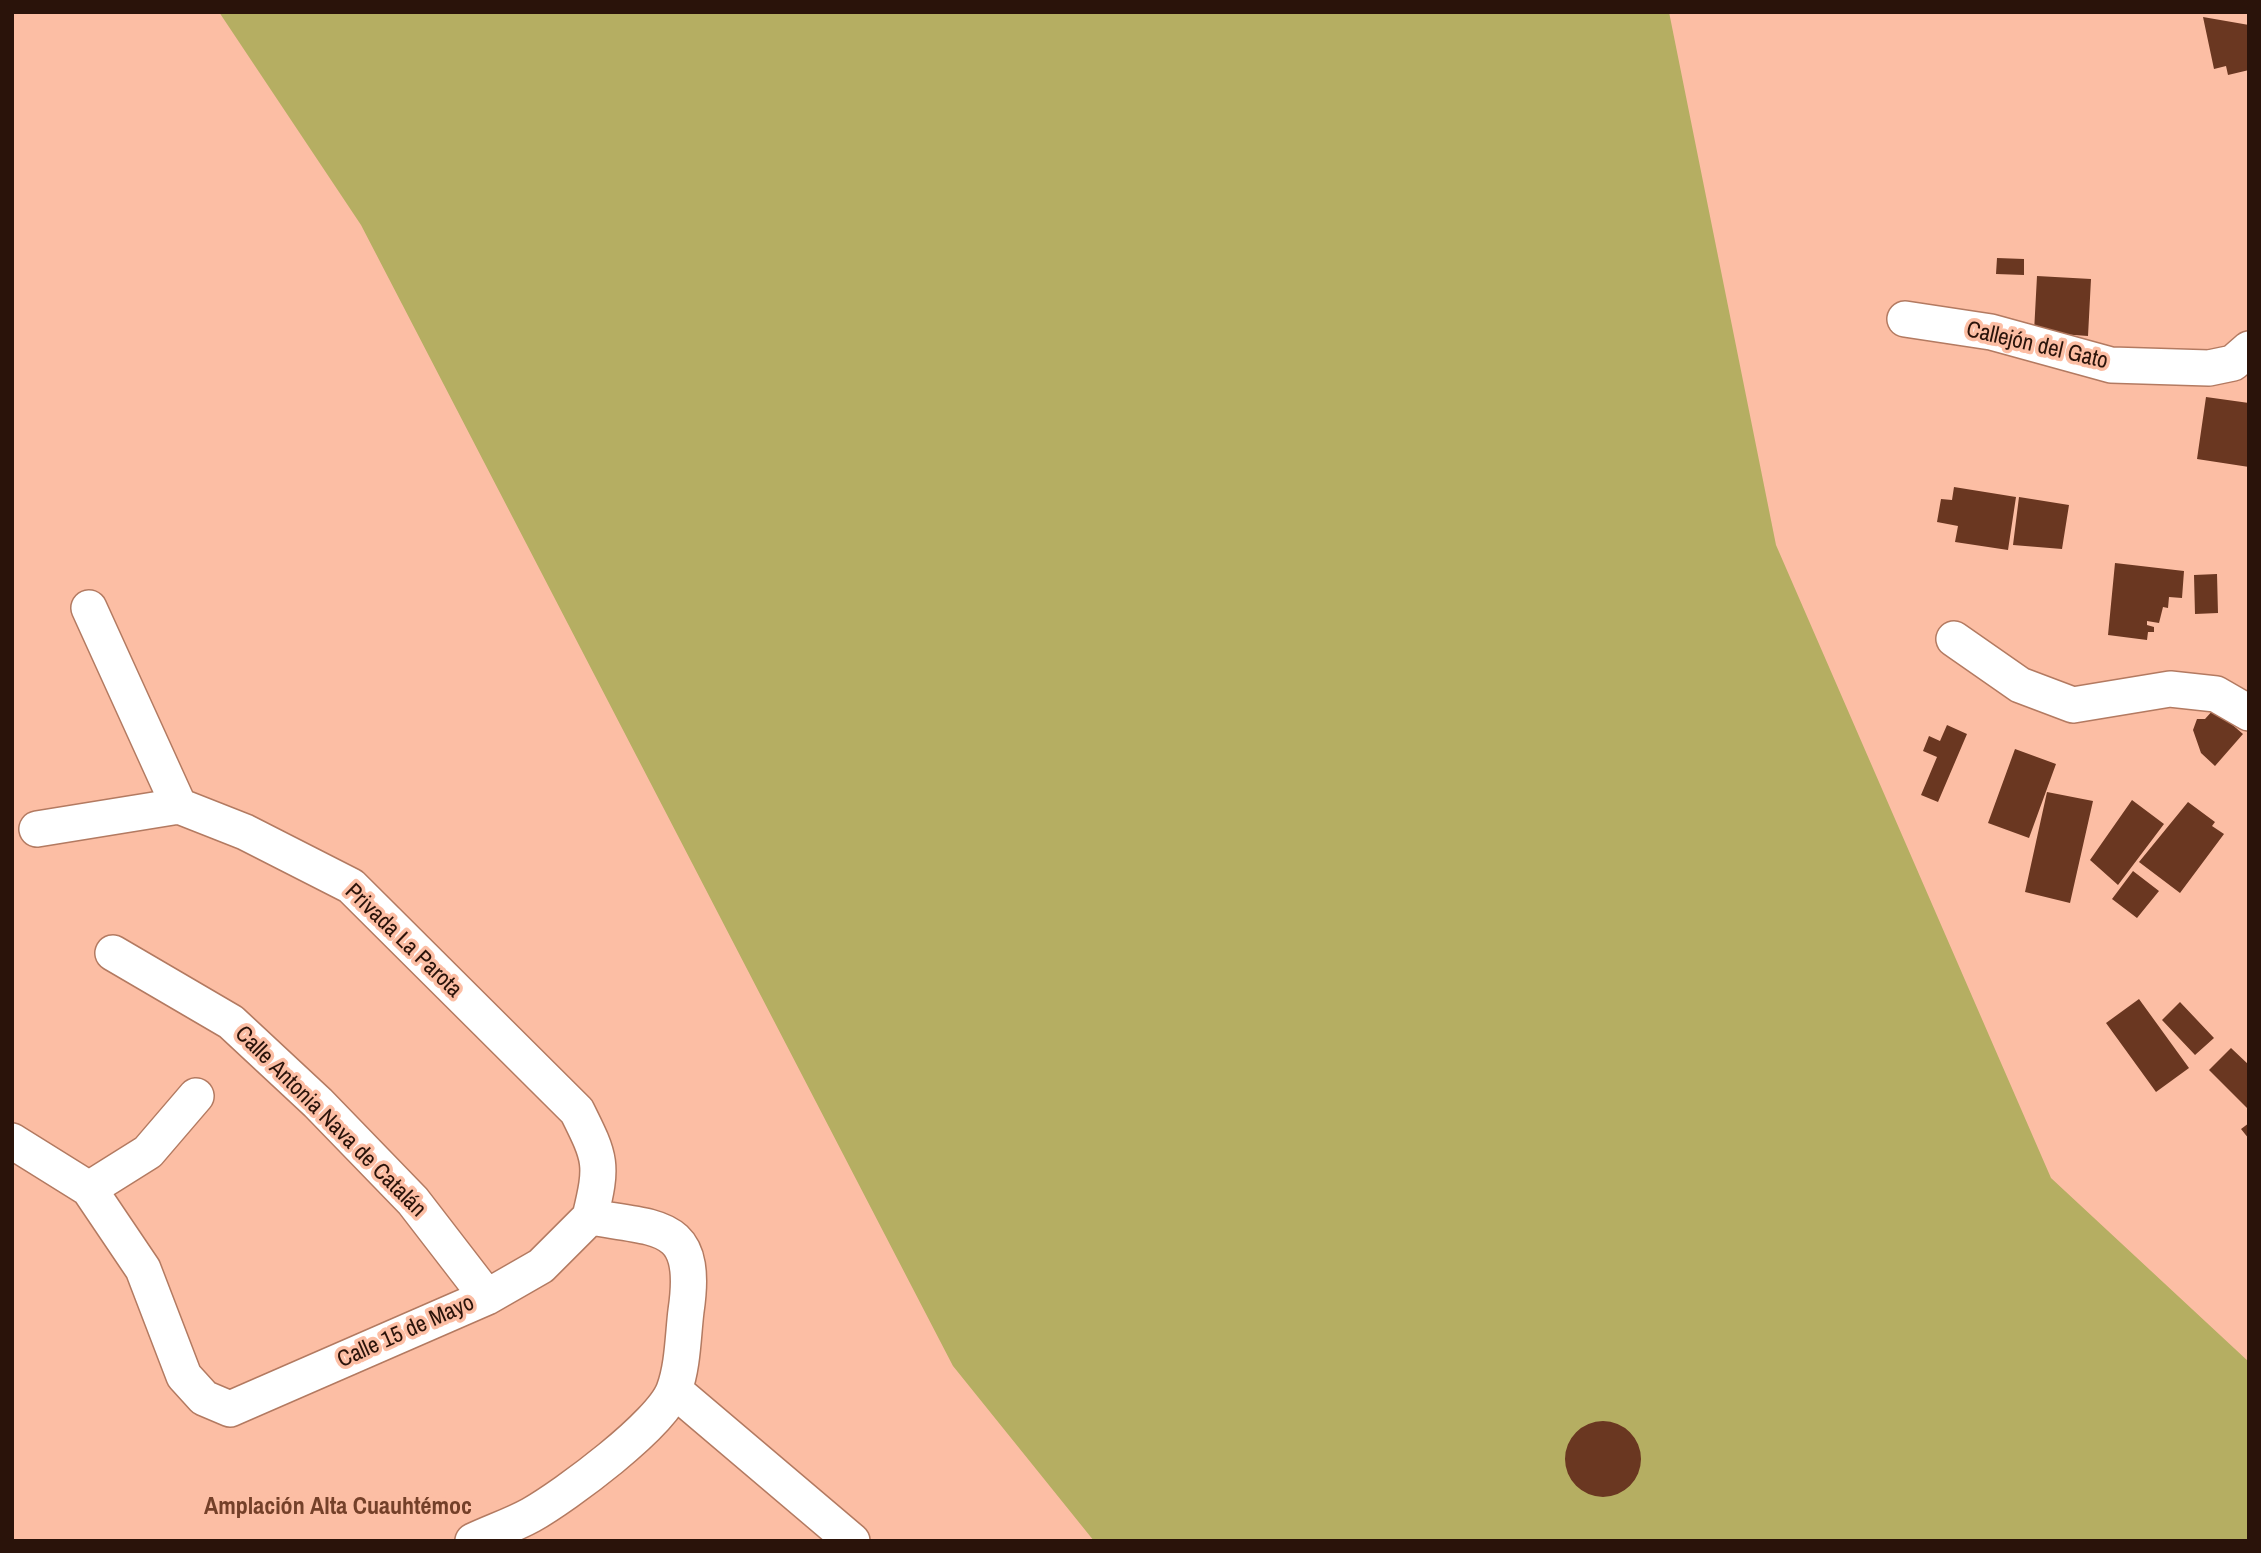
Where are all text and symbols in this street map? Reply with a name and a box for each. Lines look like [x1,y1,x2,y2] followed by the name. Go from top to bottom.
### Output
[1963,316,2111,376] street label: Callejón del Gato
[339,878,467,1004] street label: Privada La Parota
[229,1021,431,1223] street label: Calle Antonia Nava de Catalán
[333,1290,479,1374] street label: Calle 15 de Mayo
[204,1494,472,1522] district label: Amplación Alta Cuauhtémoc

